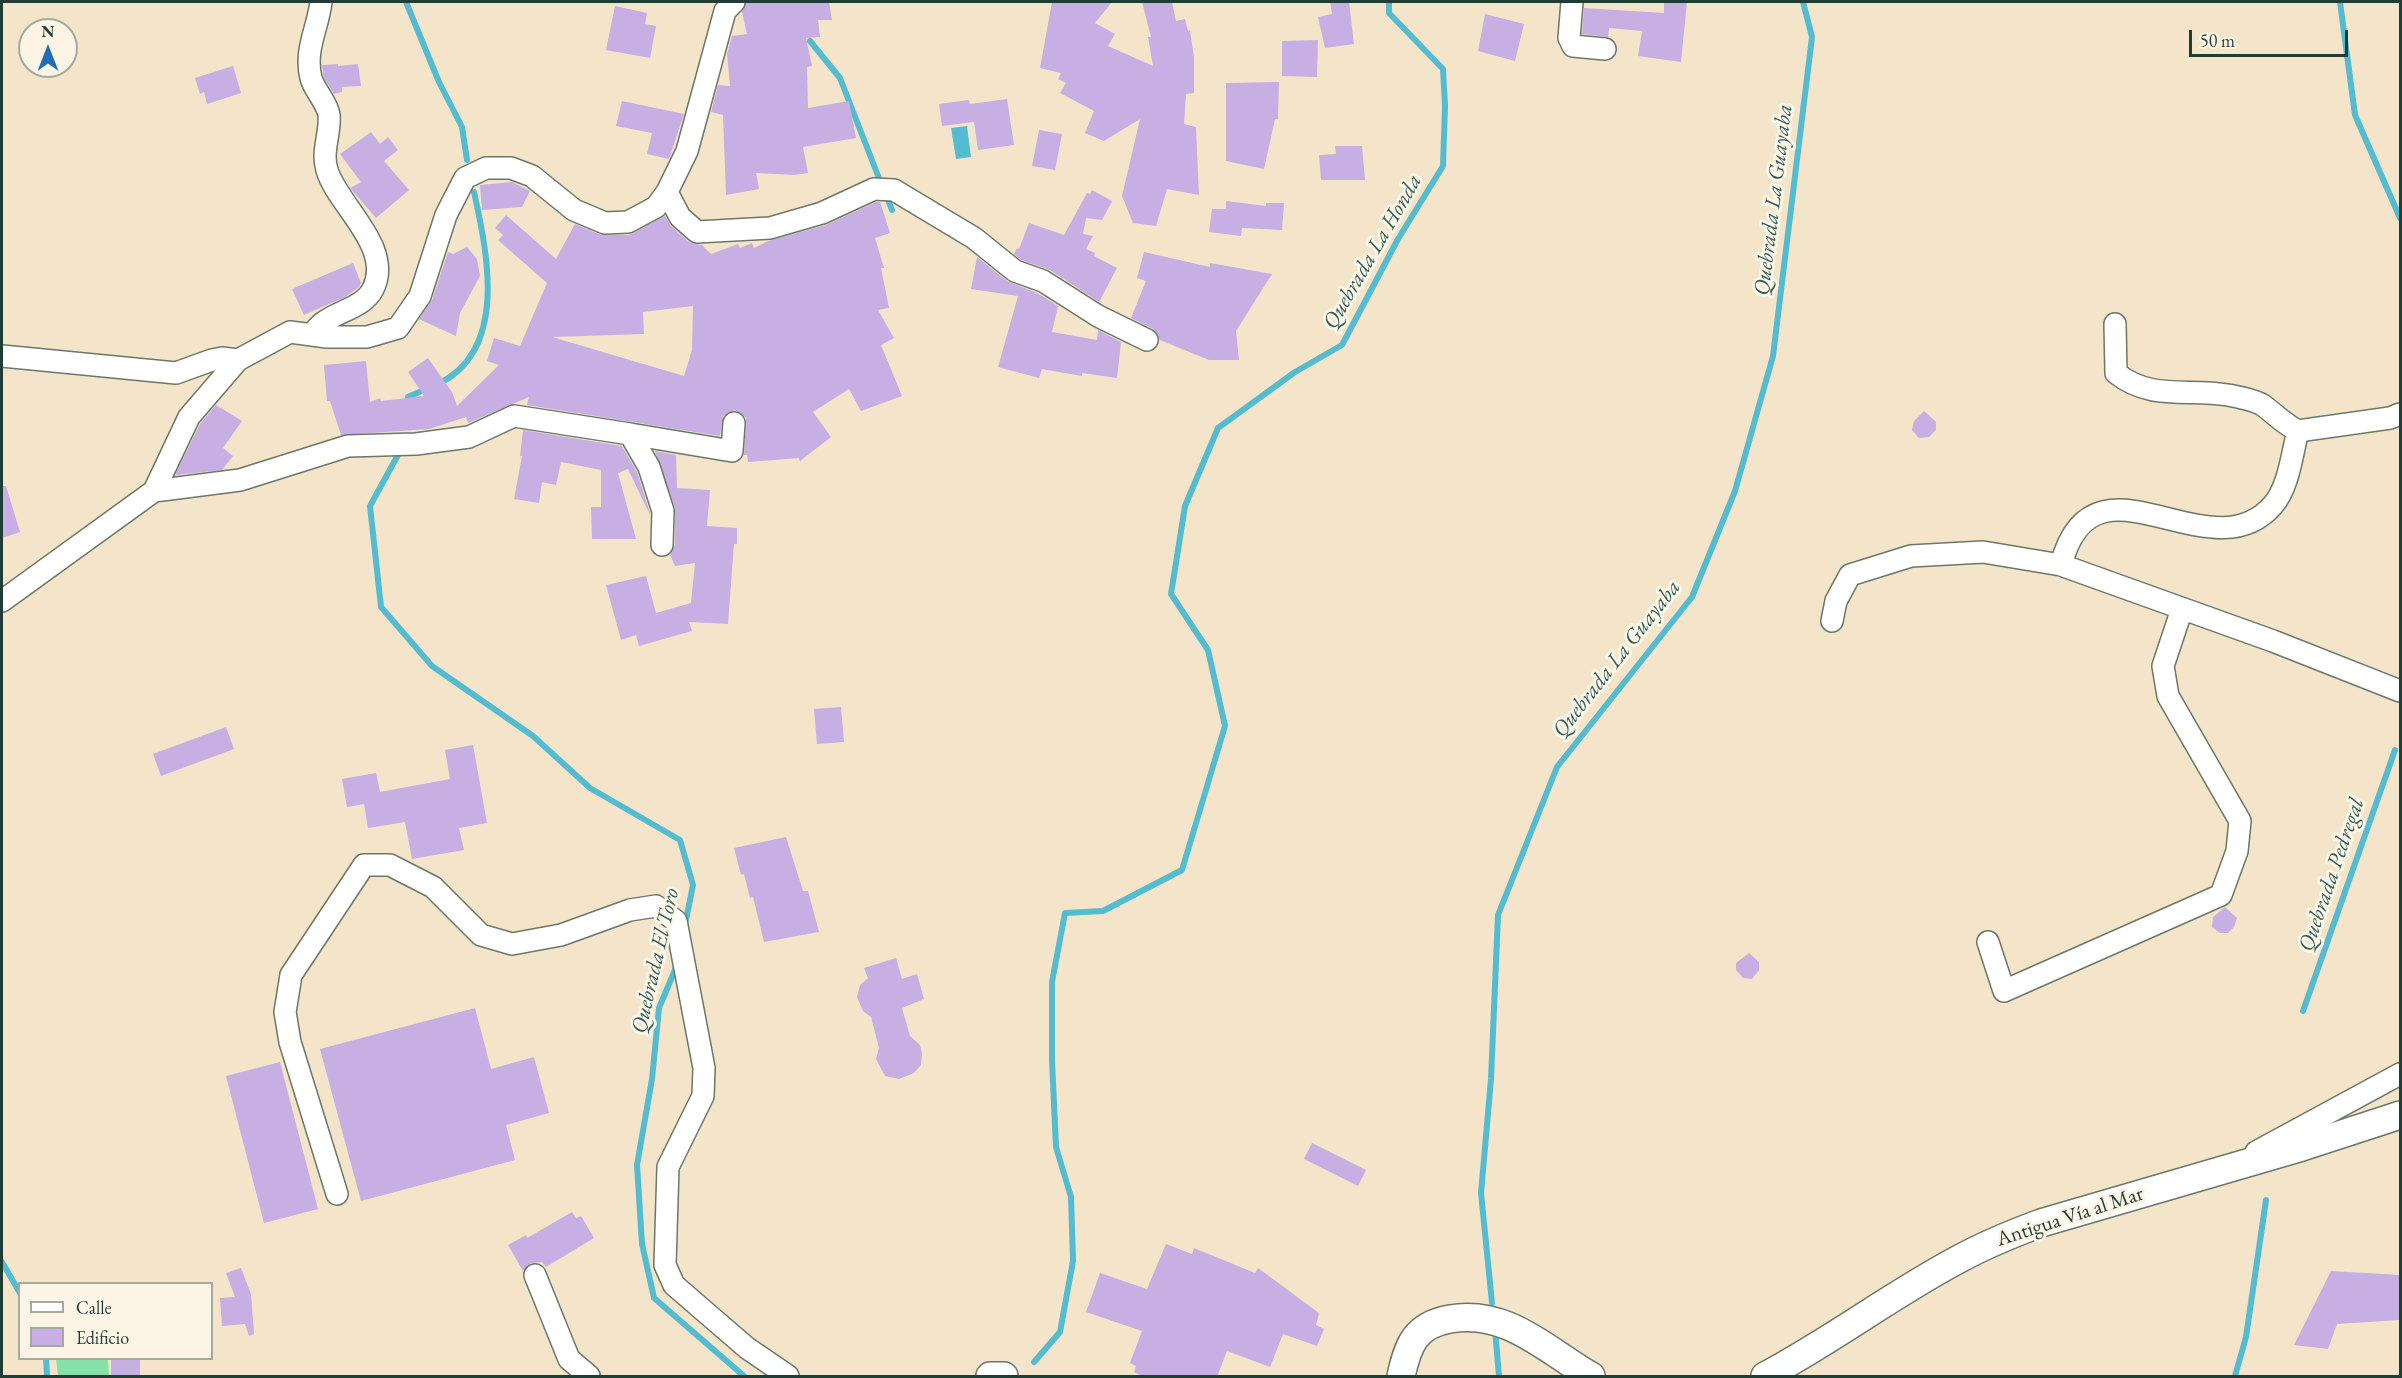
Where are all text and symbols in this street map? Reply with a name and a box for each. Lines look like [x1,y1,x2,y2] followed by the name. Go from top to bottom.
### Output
[18,18,78,78] north arrow
[2192,18,2351,56] scale bar
[42,21,54,42] text: N
[2200,29,2235,52] text: 50 m
[1749,103,1799,297] water label: Quebrada La Guayaba
[1318,170,1428,334] water label: Quebrada La Honda
[1547,575,1687,743] water label: Quebrada La Guayaba
[2293,795,2371,955] water label: Quebrada Pedregal
[626,886,686,1036] water label: Quebrada El Toro
[1993,1181,2147,1253] street label: Antigua Vía al Mar
[18,1282,213,1360] legend
[76,1296,112,1319] text: Calle
[76,1326,129,1349] text: Edificio

